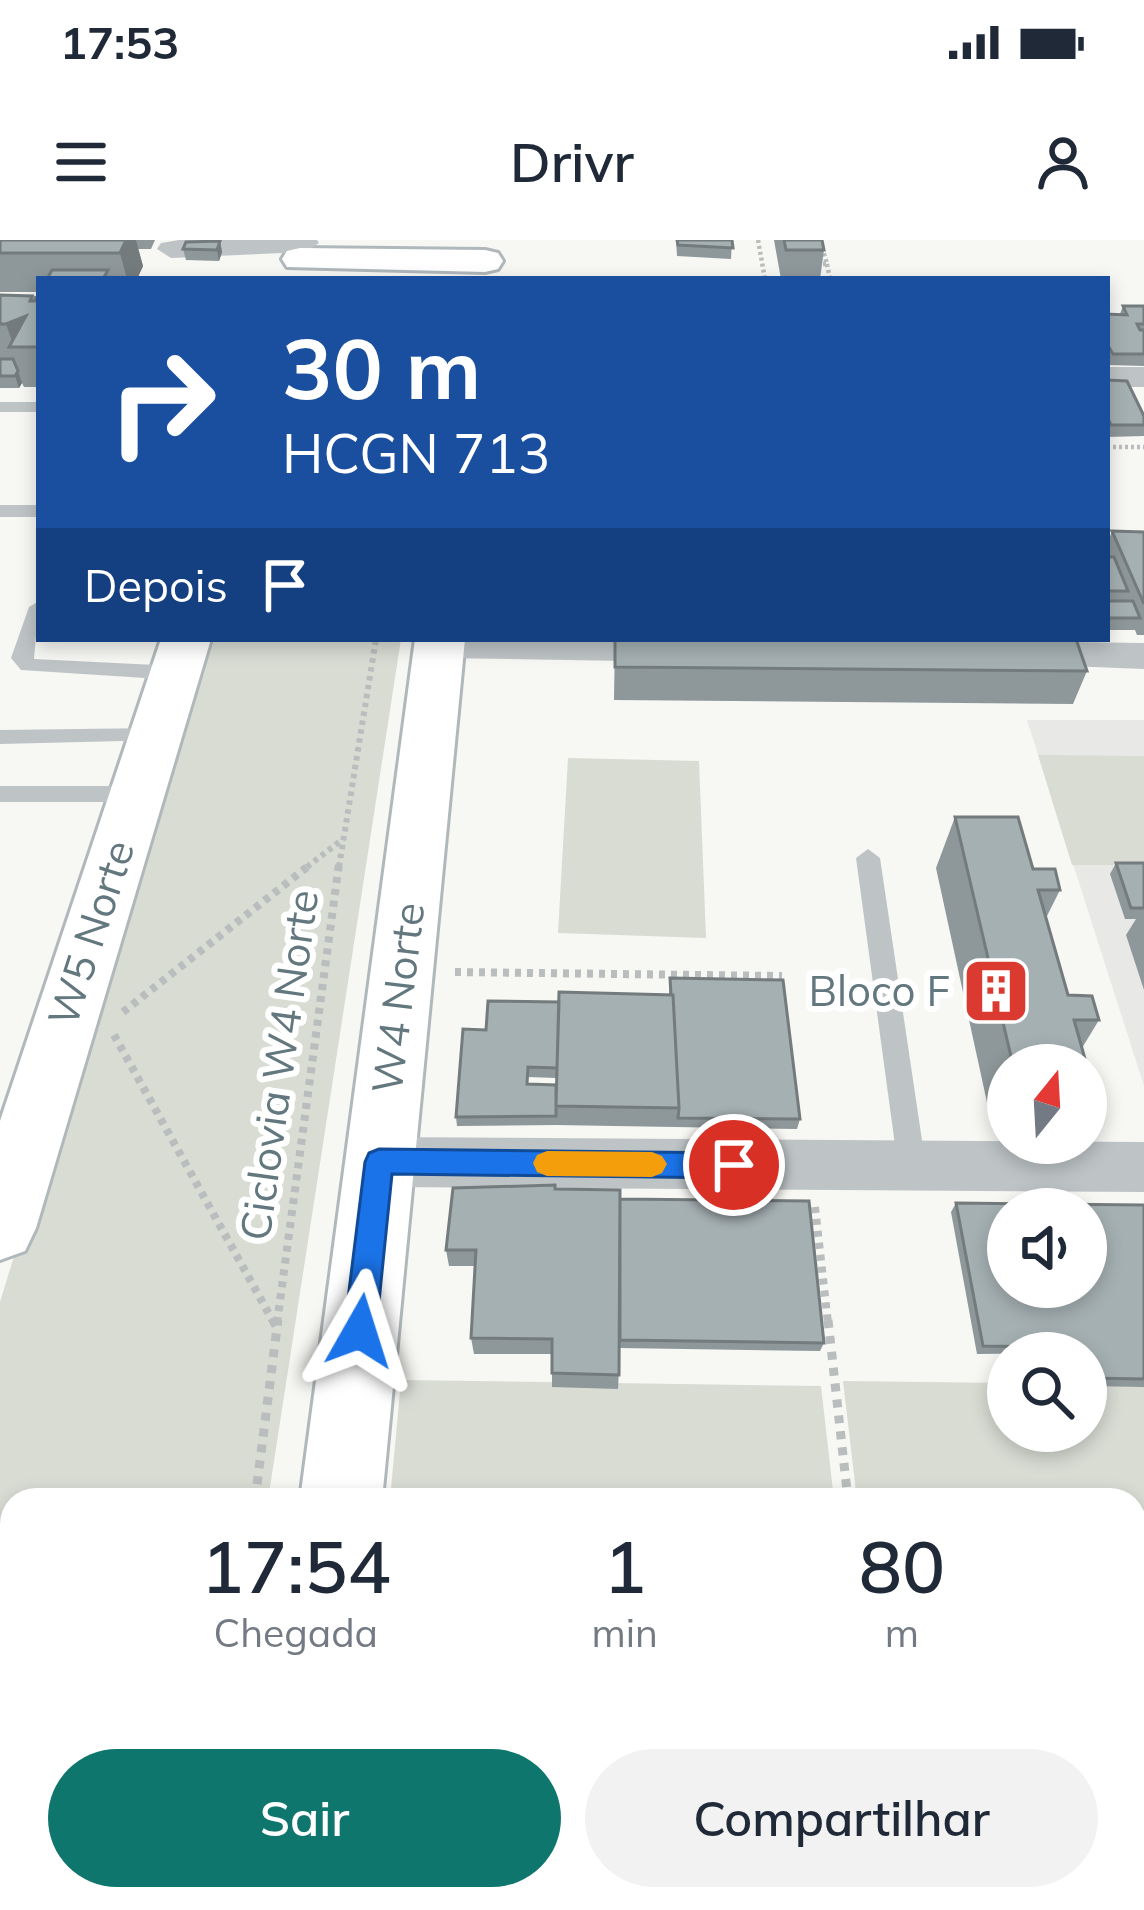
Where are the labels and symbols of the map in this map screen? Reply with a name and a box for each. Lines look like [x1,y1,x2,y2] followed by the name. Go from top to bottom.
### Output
[36,833,145,1032] street label: W5 Norte
[228,886,329,1244] street label: Ciclovia W4 Norte
[360,899,436,1096] street label: W4 Norte
[961,956,1031,1026] building icon: Bloco F
[809,964,950,1017] place label: Bloco F
[987,1044,1107,1164] north arrow
[683,1114,785,1216] pin
[297,1268,423,1394] position arrow

